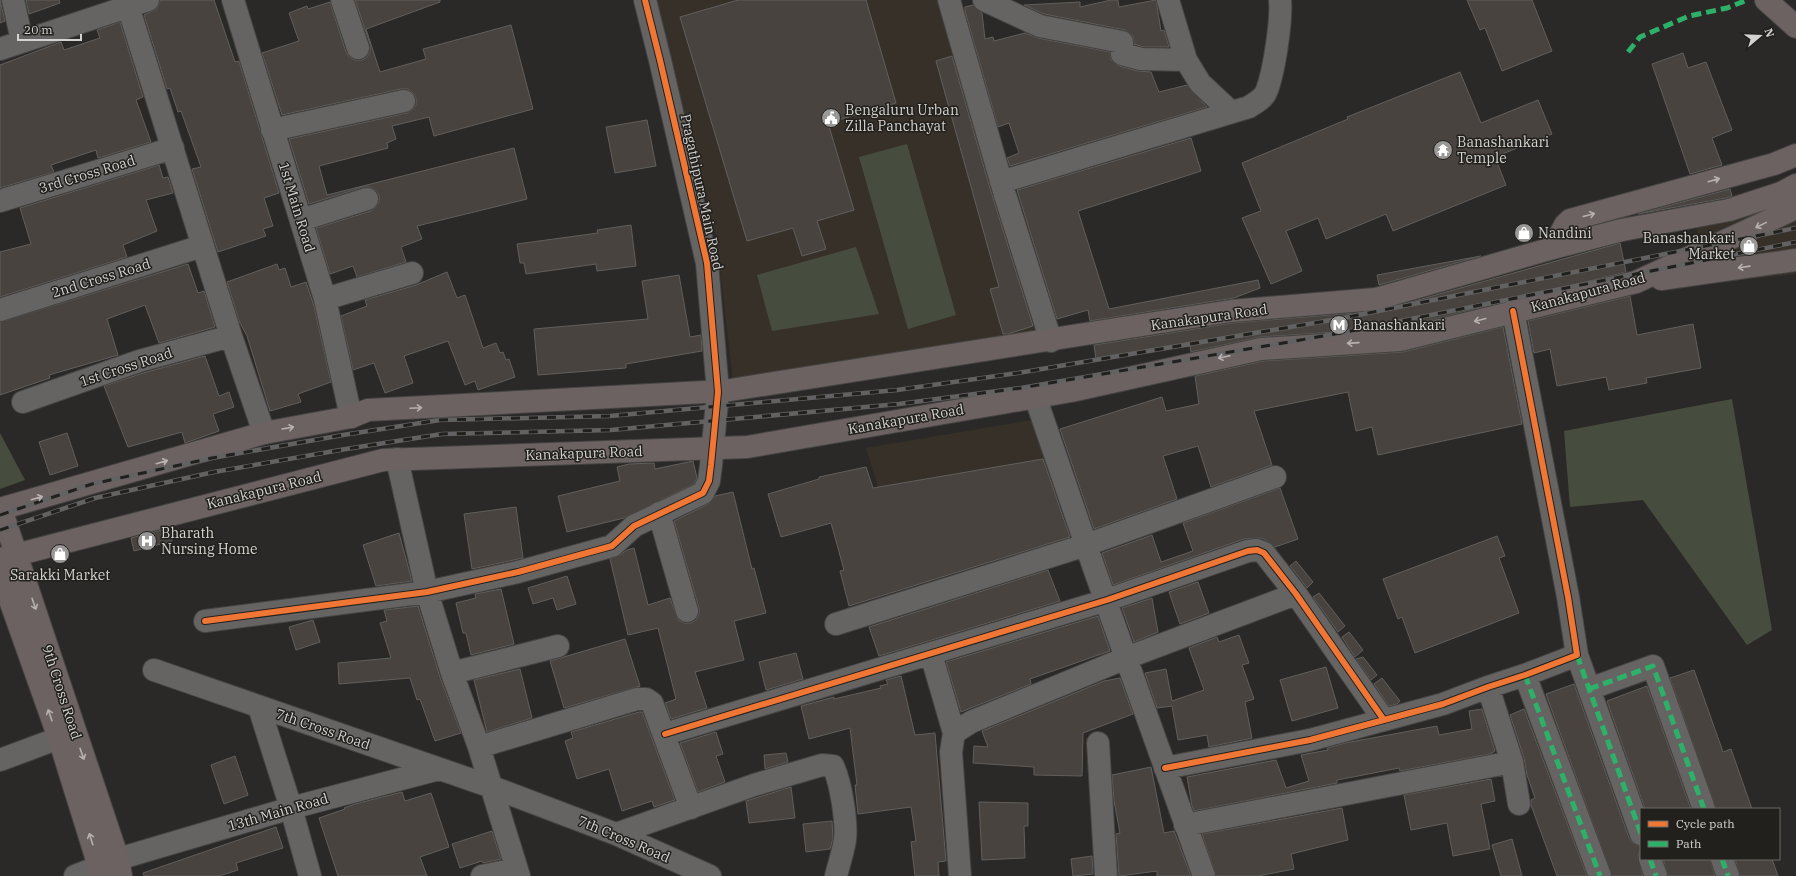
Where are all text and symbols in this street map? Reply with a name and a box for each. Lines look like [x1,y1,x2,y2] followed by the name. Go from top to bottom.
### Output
[18,16,81,42] scale bar
[1740,16,1780,56] north arrow
[24,22,53,37] text: 20 m
[1761,26,1778,39] text: N
[845,101,959,135] place label: Bengaluru Urban Zilla Panchayat
[820,107,842,129] public building icon: Bengaluru Urban Zilla Panchayat
[677,112,728,272] street label: Pragathipura Main Road
[1457,133,1549,167] place label: Banashankari Temple
[1432,139,1454,161] temple icon: Banashankari Temple
[37,151,138,197] street label: 3rd Cross Road
[275,160,319,255] street label: 1st Main Road
[1708,176,1721,183] one-way arrow
[1582,211,1595,218] one-way arrow
[1513,222,1535,244] shop icon: Nandini
[1755,222,1767,229] one-way arrow
[1538,224,1592,242] place label: Nandini
[1643,229,1735,263] place label: Banashankari Market
[1738,235,1760,257] shop icon: Banashankari Market
[49,254,153,302] street label: 2nd Cross Road
[1737,263,1750,271] one-way arrow
[1529,268,1648,316] street label: Kanakapura Road
[1150,300,1269,334] street label: Kanakapura Road
[1328,314,1350,336] metro station icon: Banashankari
[1353,316,1445,334] place label: Banashankari
[1474,316,1487,324] one-way arrow
[1347,340,1360,347] one-way arrow
[77,343,175,390] street label: 1st Cross Road
[1217,354,1230,362] one-way arrow
[847,400,966,438] street label: Kanakapura Road
[409,404,422,411] one-way arrow
[281,424,294,432] one-way arrow
[525,442,643,464] street label: Kanakapura Road
[156,458,169,465] one-way arrow
[205,467,324,513] street label: Kanakapura Road
[31,494,44,501] one-way arrow
[161,524,258,558] place label: Bharath Nursing Home
[136,530,158,552] hospital icon: Bharath Nursing Home
[49,543,71,565] shop icon: Sarakki Market
[10,566,110,584] place label: Sarakki Market
[31,597,38,610] one-way arrow
[38,642,86,742] street label: 9th Cross Road
[273,704,373,754] street label: 7th Cross Road
[46,709,54,721] one-way arrow
[79,748,87,760] one-way arrow
[226,789,331,835] street label: 13th Main Road
[1640,808,1780,860] legend
[575,811,673,867] street label: 7th Cross Road
[1676,816,1735,831] text: Cycle path
[87,832,94,845] one-way arrow
[1676,836,1702,851] text: Path

